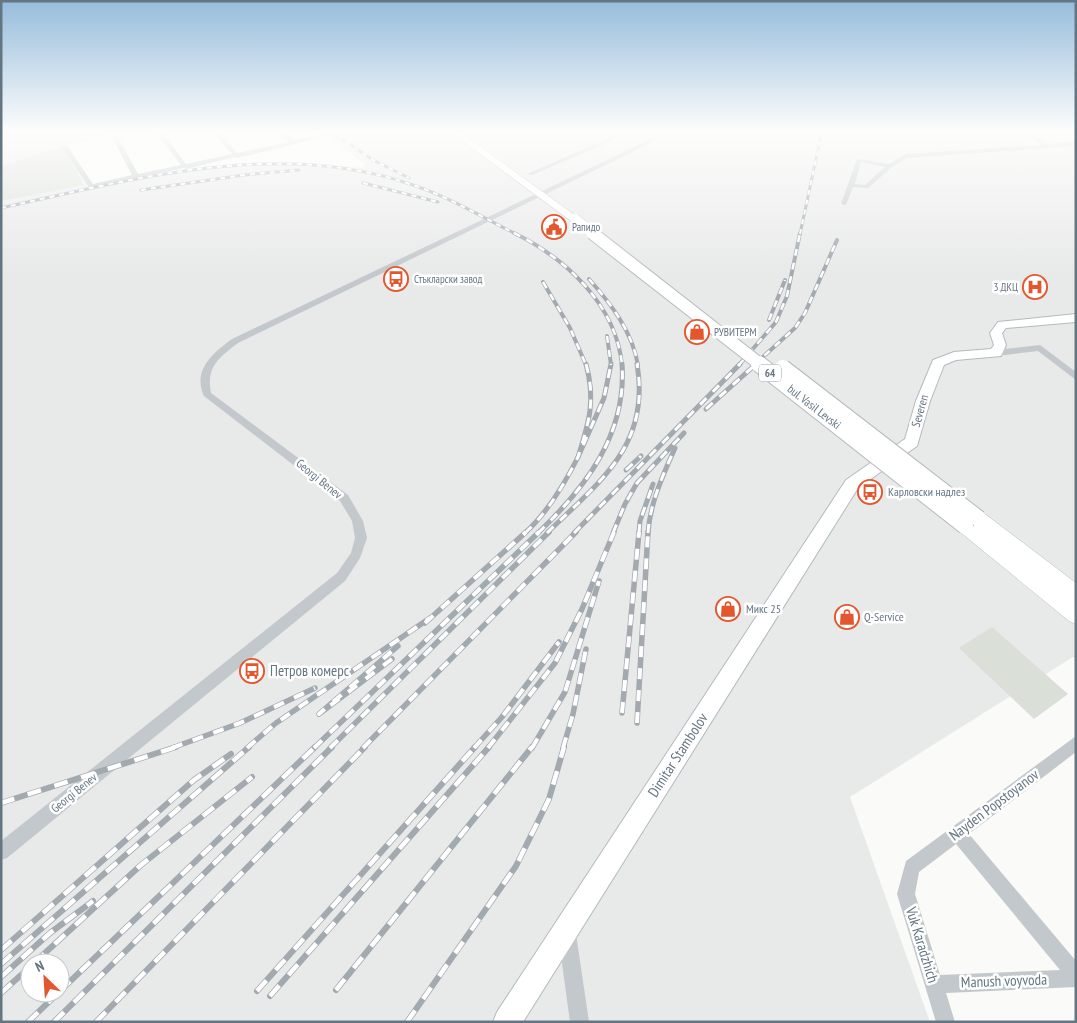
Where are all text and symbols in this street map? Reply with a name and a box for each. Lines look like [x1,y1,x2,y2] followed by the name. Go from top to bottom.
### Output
[541,214,567,240] public building icon: Рапидо
[572,220,600,234] place label: Рапидо
[383,266,409,292] bus stop icon: Стъкларски завод
[414,272,483,286] place label: Стъкларски завод
[1022,274,1048,300] hospital icon: 3 ДКЦ
[993,280,1018,294] place label: 3 ДКЦ
[684,319,710,345] shop icon: РУВИТЕРМ
[714,325,757,339] place label: РУВИТЕРМ
[759,364,781,382] road number: 64
[785,381,844,432] street label: bul. Vasil Levski
[908,393,931,429] street label: Severen
[293,456,346,502] street label: Georgi Benev
[857,479,883,505] bus stop icon: Карловски надлез
[888,484,965,499] place label: Карловски надлез
[715,596,741,622] shop icon: Микс 25
[746,601,781,616] place label: Микс 25
[834,604,860,630] shop icon: Q-Service
[864,609,904,624] place label: Q-Service
[239,658,265,684] bus stop icon: Петров комерс
[270,661,350,680] place label: Петров комерс
[643,709,712,800] street label: Dimitar Stambolov
[945,765,1042,844] street label: Nayden Popstoyanov
[48,769,100,816] street label: Georgi Benev
[902,904,943,985] street label: Vuk Karadzhich
[20,953,70,1003] north arrow
[32,956,47,976] text: N
[961,970,1047,991] street label: Manush voyvoda

